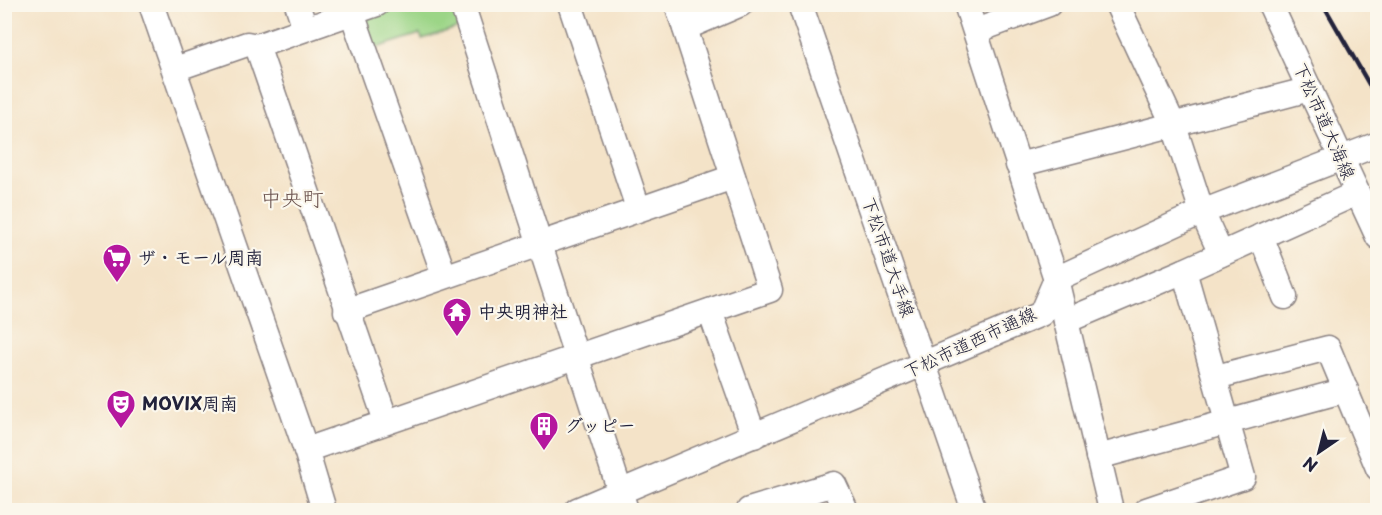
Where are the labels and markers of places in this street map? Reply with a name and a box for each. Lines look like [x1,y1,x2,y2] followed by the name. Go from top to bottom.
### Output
[101,242,133,284] supermarket icon: ザ・モール周南
[138,243,263,270] place label: ザ・モール周南
[441,296,473,338] temple icon: 中央明神社
[478,297,568,324] place label: 中央明神社
[105,388,137,430] theatre icon: MOVIX周南
[142,389,238,416] place label: MOVIX周南
[528,410,560,452] building icon: グッピー
[565,411,636,438] place label: グッピー

